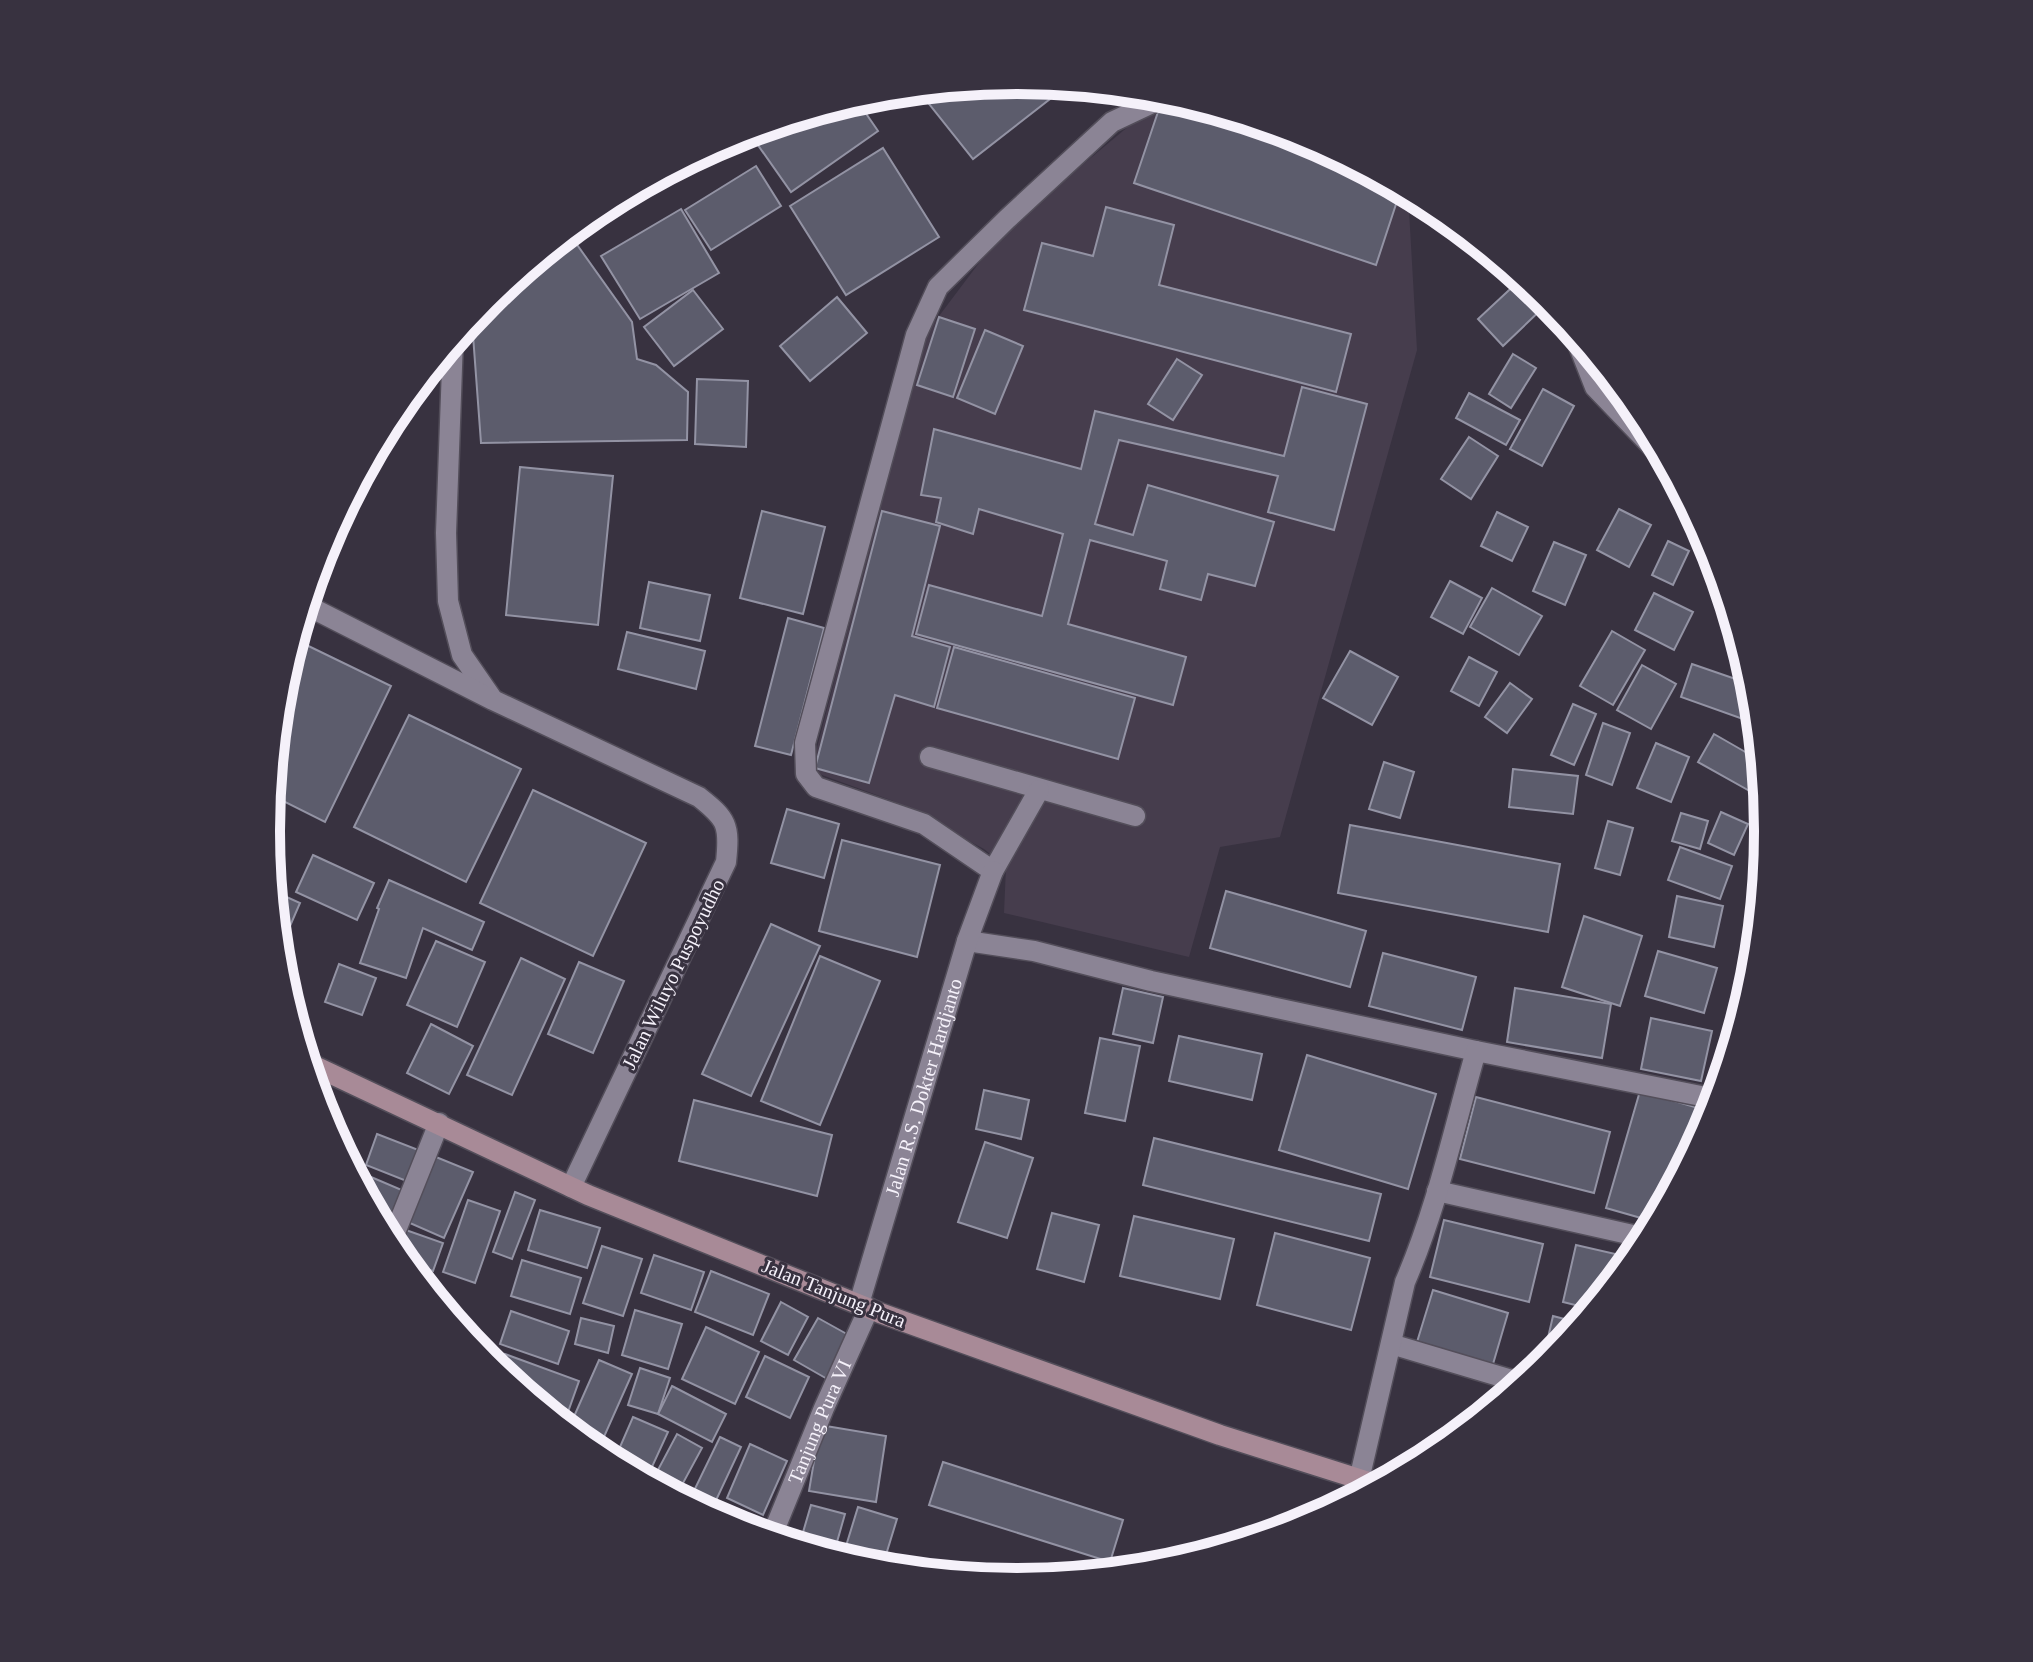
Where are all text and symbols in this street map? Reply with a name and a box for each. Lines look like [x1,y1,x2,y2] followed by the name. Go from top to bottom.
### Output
[617,875,730,1073] street label: Jalan Wiluyo Puspoyudho
[881,976,966,1199] street label: Jalan R.S. Dokter Hardjanto
[759,1254,909,1333] street label: Jalan Tanjung Pura
[783,1356,855,1487] street label: Tanjung Pura VI

